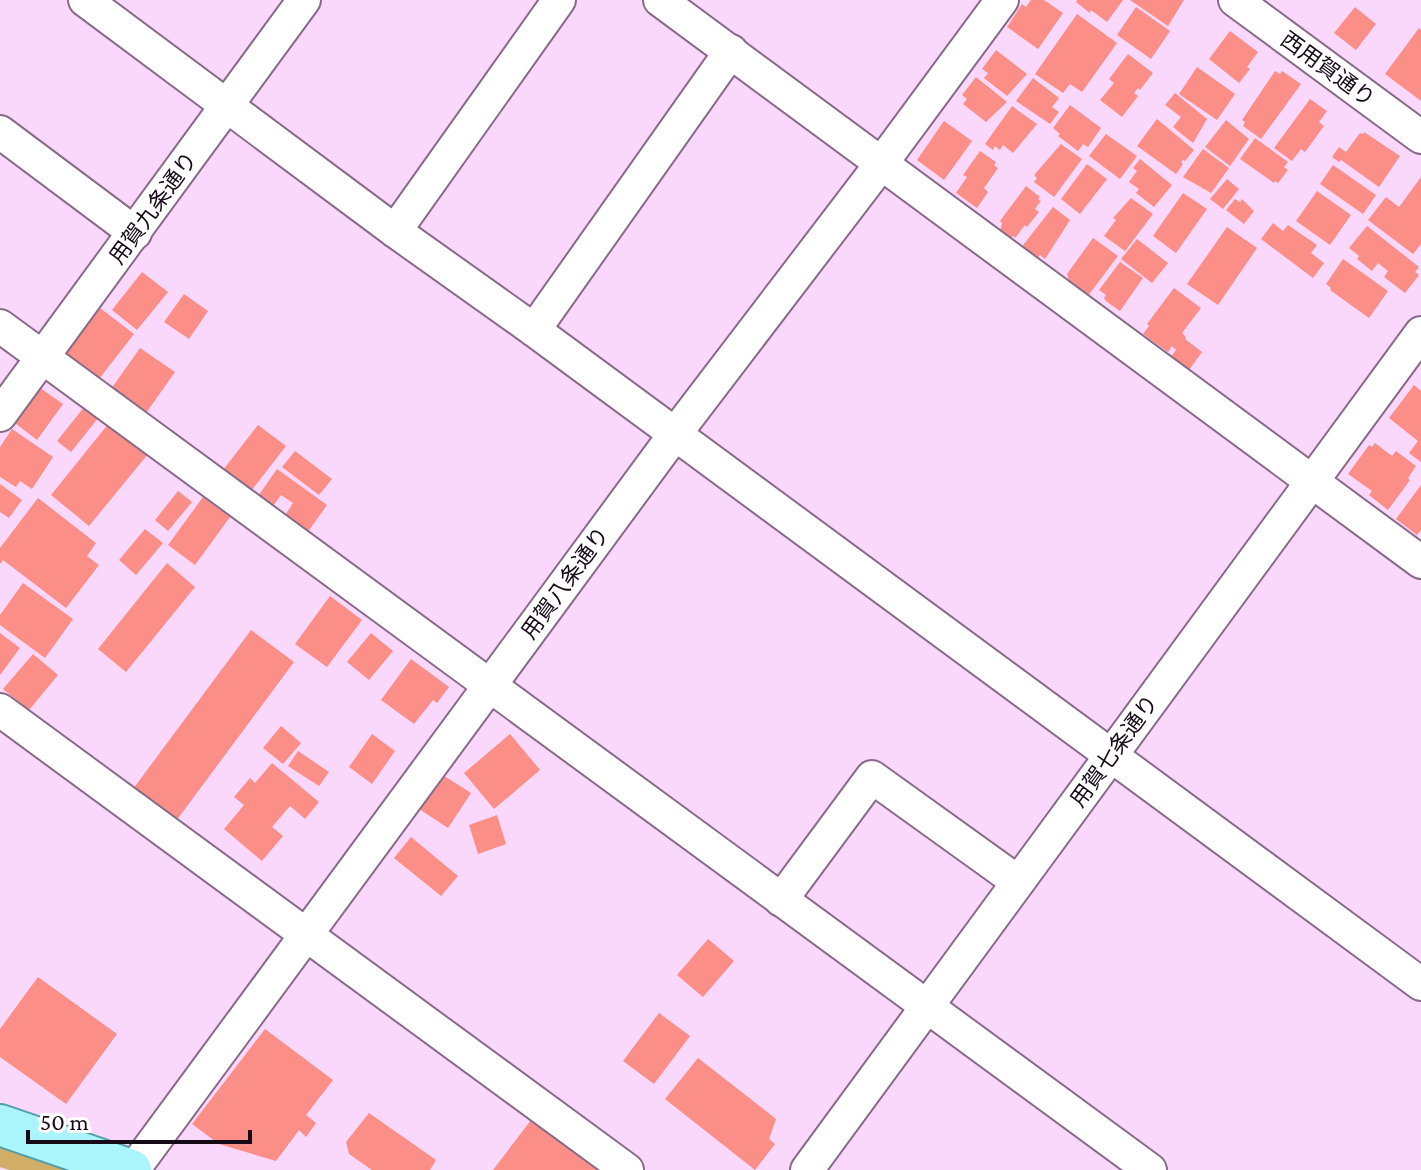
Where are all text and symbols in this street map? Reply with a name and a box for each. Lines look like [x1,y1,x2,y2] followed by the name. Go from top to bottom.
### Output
[1276,27,1380,111] street label: 西用賀通り
[104,147,202,269] street label: 用賀九条通り
[516,522,614,644] street label: 用賀八条通り
[1065,690,1163,812] street label: 用賀七条通り
[28,1094,250,1144] scale bar
[40,1108,89,1135] text: 50 m

